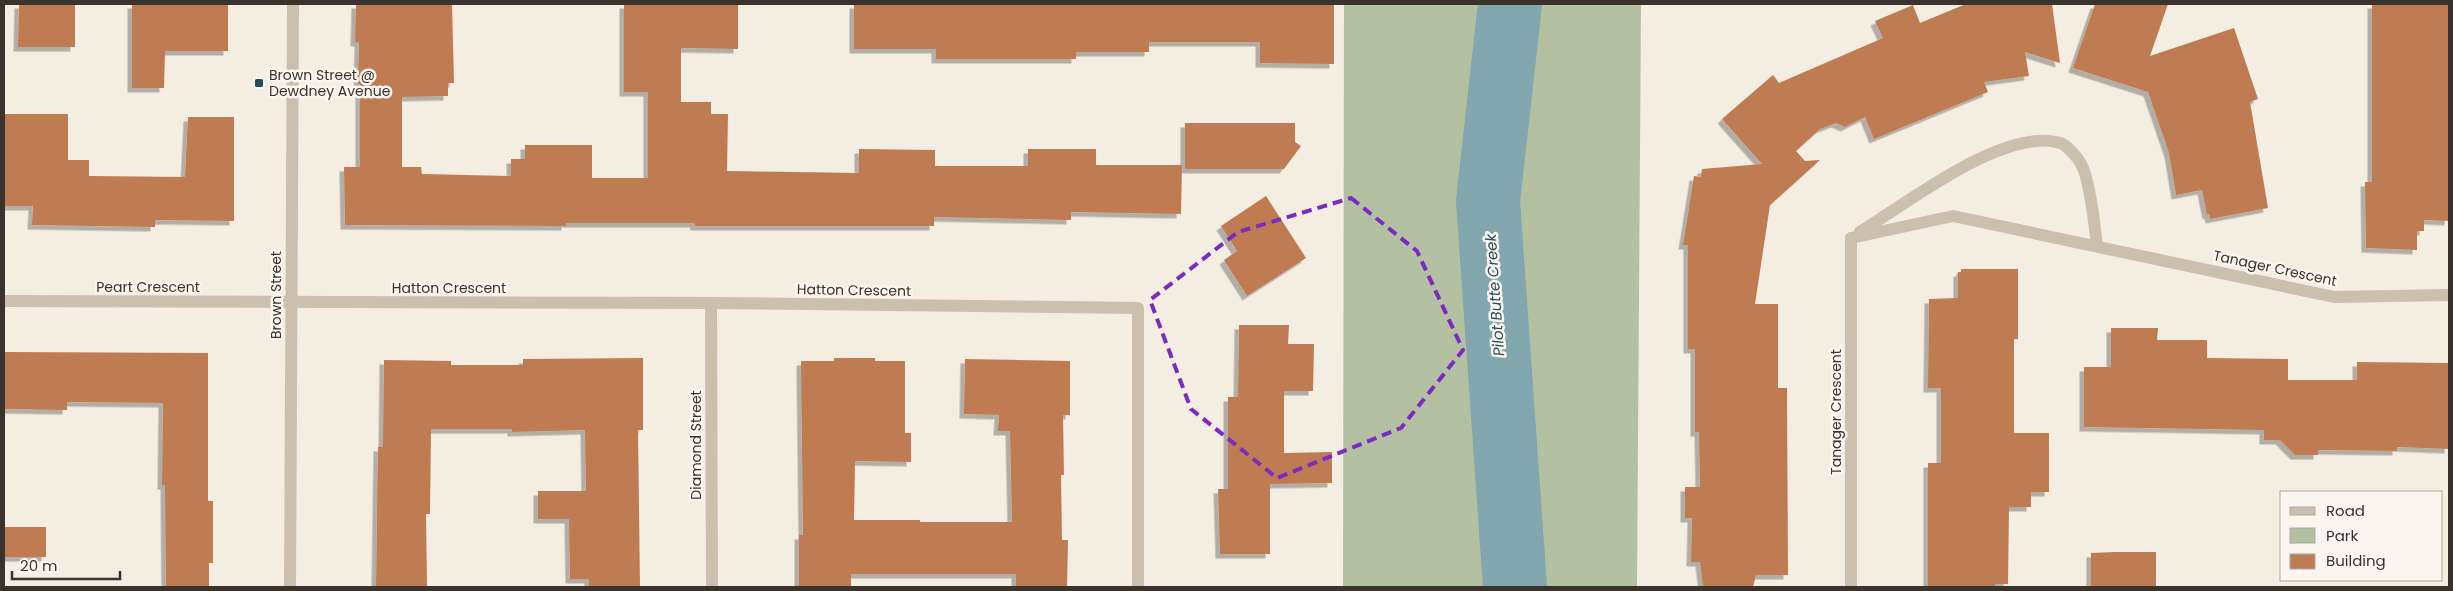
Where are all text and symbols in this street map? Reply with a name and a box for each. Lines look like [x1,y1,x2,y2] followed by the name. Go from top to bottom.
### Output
[269,65,391,101] place label: Brown Street @ Dewdney Avenue
[253,77,265,89] marker: Brown Street @ Dewdney Avenue
[1480,232,1509,357] water label: Pilot Butte Creek
[2211,245,2339,291] street label: Tanager Crescent
[266,251,286,339] street label: Brown Street
[96,277,200,297] street label: Peart Crescent
[392,278,506,298] street label: Hatton Crescent
[797,279,911,301] street label: Hatton Crescent
[1826,349,1846,475] street label: Tanager Crescent
[686,390,706,500] street label: Diamond Street
[2280,491,2443,581] legend
[2326,500,2365,521] text: Road
[2326,525,2358,546] text: Park
[12,548,120,580] scale bar
[2326,550,2386,571] text: Building
[20,555,58,576] text: 20 m

